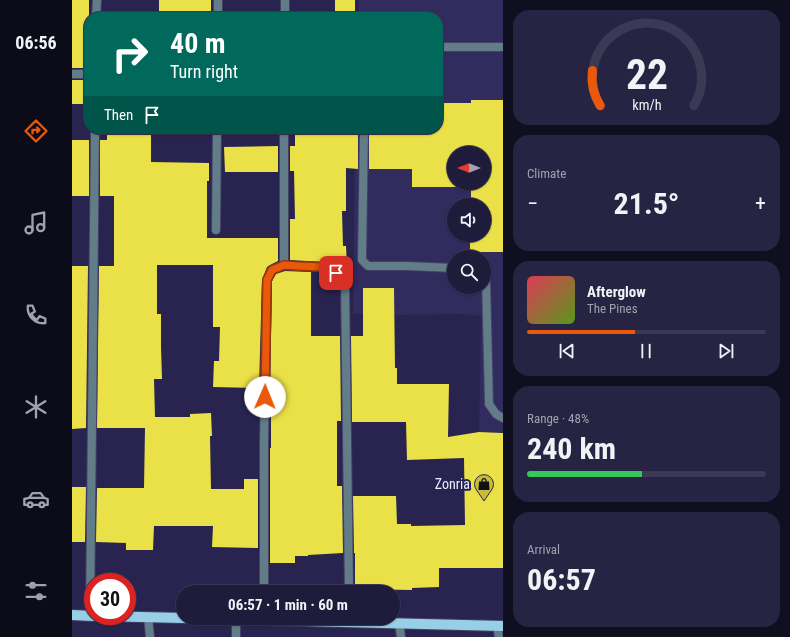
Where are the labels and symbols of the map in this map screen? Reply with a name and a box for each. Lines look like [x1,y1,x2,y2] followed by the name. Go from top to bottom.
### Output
[447,146,491,190] north arrow
[319,256,353,290] pin
[244,376,286,418] position arrow
[473,473,495,501] shop icon: Zonria
[435,476,470,492] place label: Zonria
[84,573,136,625] speed limit sign: 30

